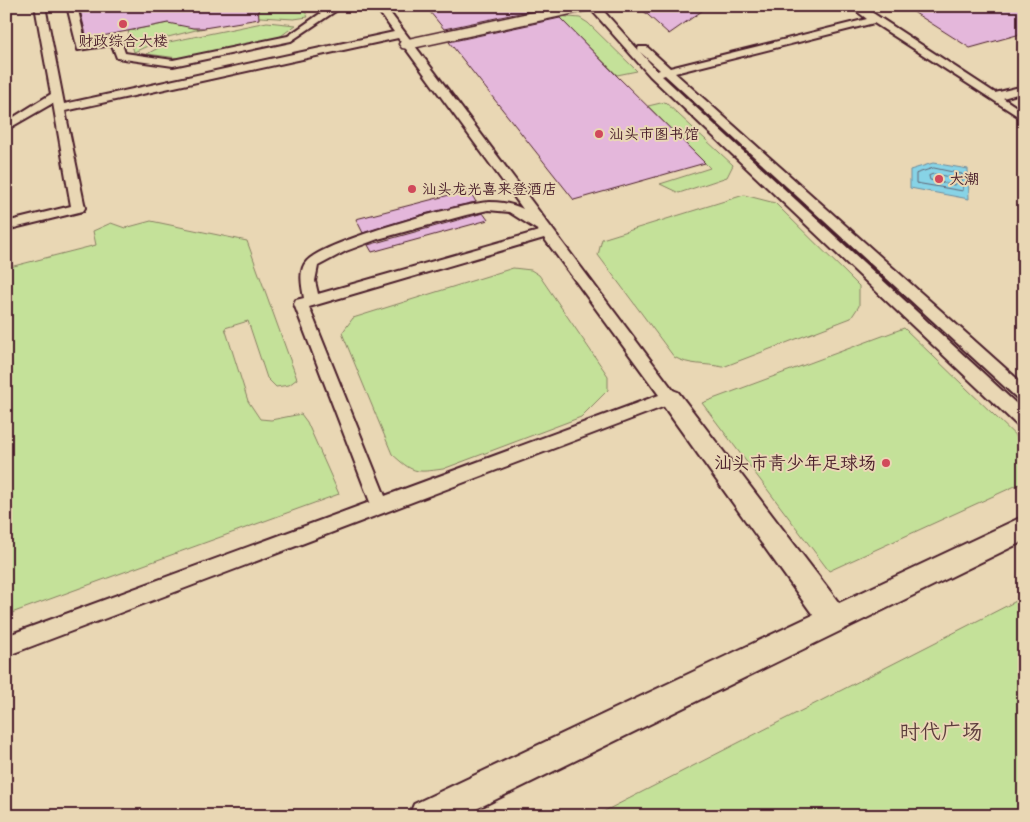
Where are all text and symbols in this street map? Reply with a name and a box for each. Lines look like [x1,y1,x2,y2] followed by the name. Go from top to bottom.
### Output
[117,18,129,30] marker: 财政综合大楼
[78,32,168,51] place label: 财政综合大楼
[609,125,699,144] place label: 汕头市图书馆
[593,128,605,140] marker: 汕头市图书馆
[949,170,979,189] place label: 大潮
[933,173,945,185] marker: 大潮
[422,180,557,199] place label: 汕头龙光喜来登酒店
[406,183,418,195] marker: 汕头龙光喜来登酒店
[714,452,876,474] place label: 汕头市青少年足球场
[880,457,892,469] marker: 汕头市青少年足球场
[899,719,983,745] park label: 时代广场

